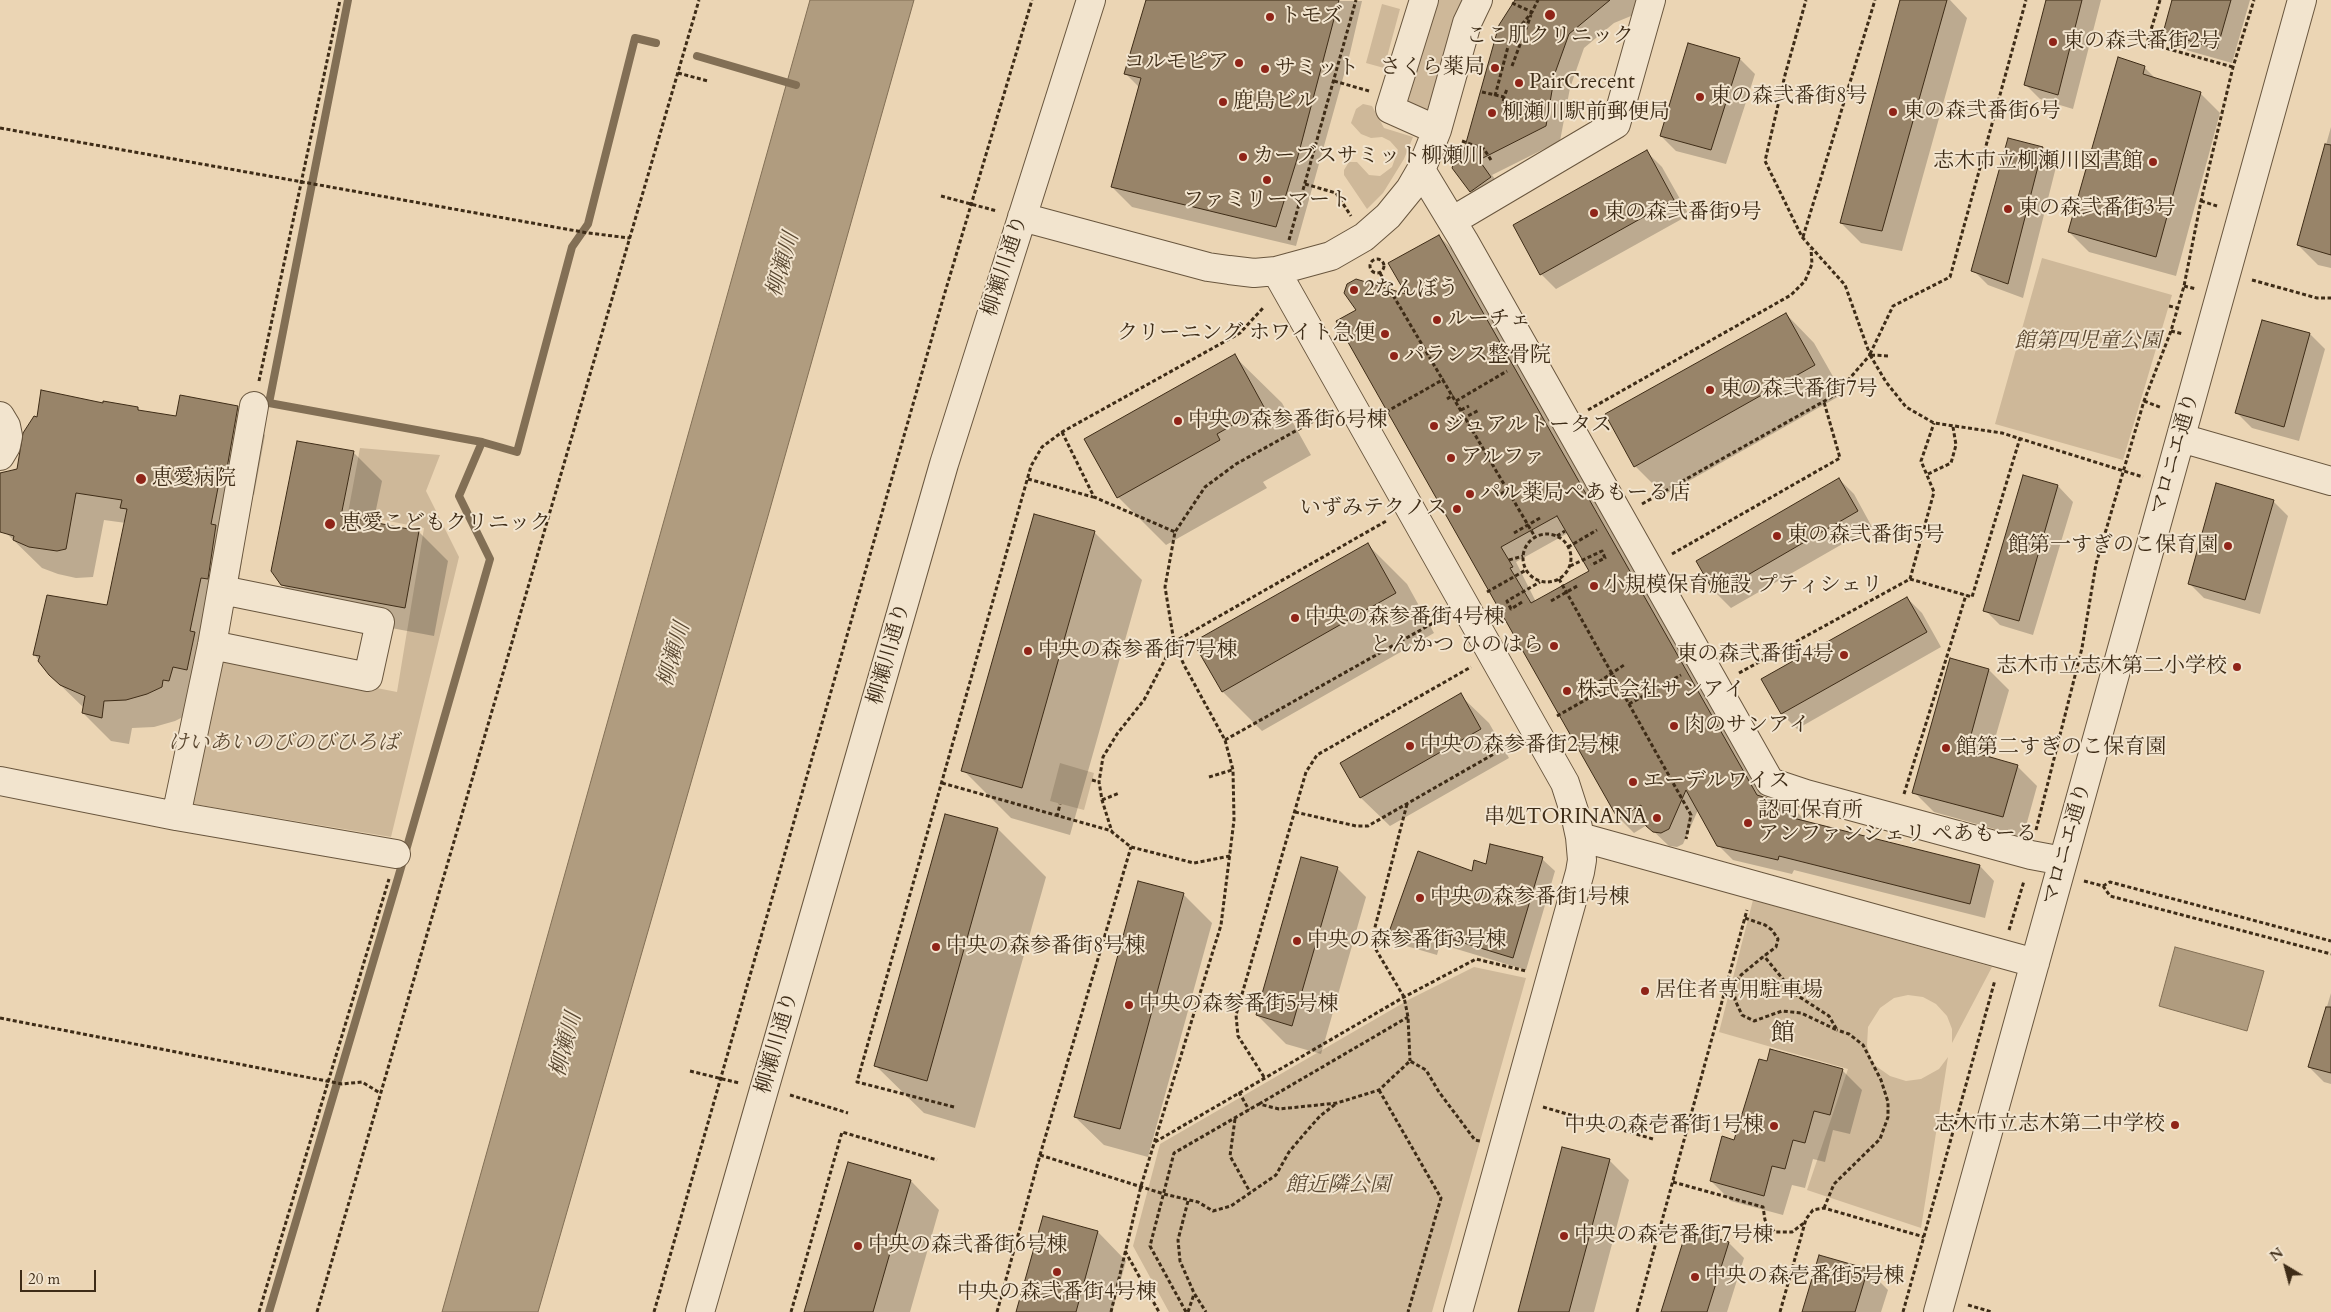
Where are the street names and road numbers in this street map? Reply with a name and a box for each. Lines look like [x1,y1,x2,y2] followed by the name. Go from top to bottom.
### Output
[978,212,1034,320] street label: 柳瀬川通り
[2147,390,2205,518] street label: マロニエ通り
[863,600,917,708] street label: 柳瀬川通り
[2039,780,2097,908] street label: マロニエ通り
[751,989,805,1097] street label: 柳瀬川通り

